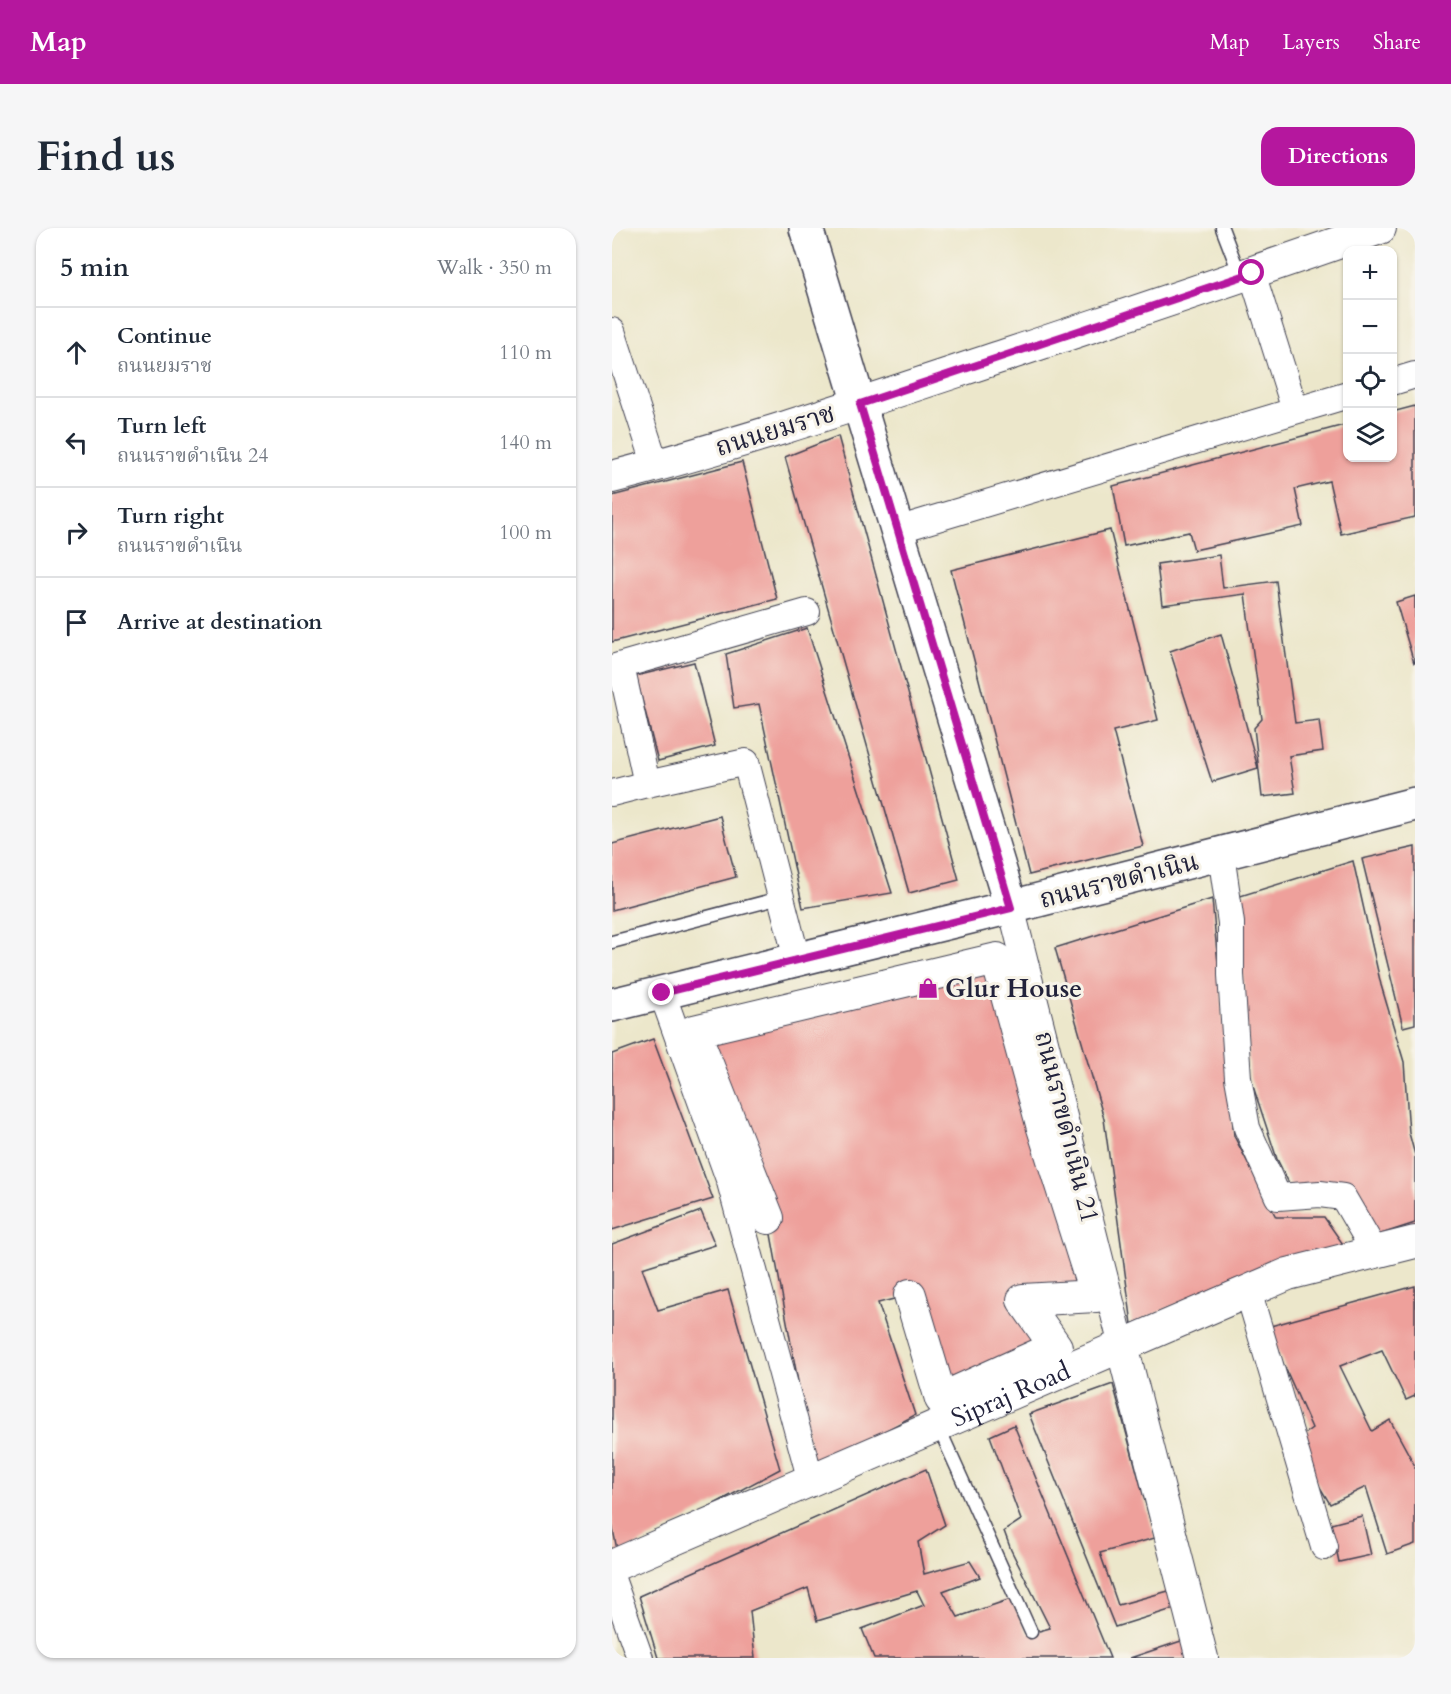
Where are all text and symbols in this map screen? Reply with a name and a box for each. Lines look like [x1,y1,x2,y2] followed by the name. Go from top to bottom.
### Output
[30,23,87,61] text: Map
[1210,28,1250,57] text: Map
[1283,28,1340,57] text: Layers
[1373,28,1421,57] text: Share
[1261,127,1415,186] button: Directions
[36,128,176,185] text: Find us
[1343,246,1397,462] map controls
[1343,246,1397,300] button: +
[60,250,129,285] text: 5 min
[437,254,552,281] text: Walk · 350 m
[1238,259,1264,285] route start
[1343,300,1397,354] button: −
[117,321,212,351] text: Continue
[60,336,93,369] icon: ahead
[499,339,552,366] text: 110 m
[117,352,212,379] text: ถนนยมราช
[1343,354,1397,408] button: locate
[711,395,839,465] street label: ถนนยมราช
[1343,408,1397,462] button: layers
[117,411,206,441] text: Turn left
[60,426,93,459] icon: left
[499,429,552,456] text: 140 m
[117,442,268,469] text: ถนนราขดำเนิน 24
[117,501,224,531] text: Turn right
[60,516,93,549] icon: right
[499,519,552,546] text: 100 m
[117,532,243,559] text: ถนนราขดำเนิน
[60,606,93,639] icon: arrive
[117,607,322,637] text: Arrive at destination
[1036,843,1202,917] street label: ถนนราขดำเนิน
[945,971,1082,1006] place label: Glur House
[916,976,940,1000] shop icon: Glur House
[648,979,674,1005] route end
[1026,1027,1108,1227] street label: ถนนราขดำเนิน 21
[945,1353,1076,1435] street label: Sipraj Road

